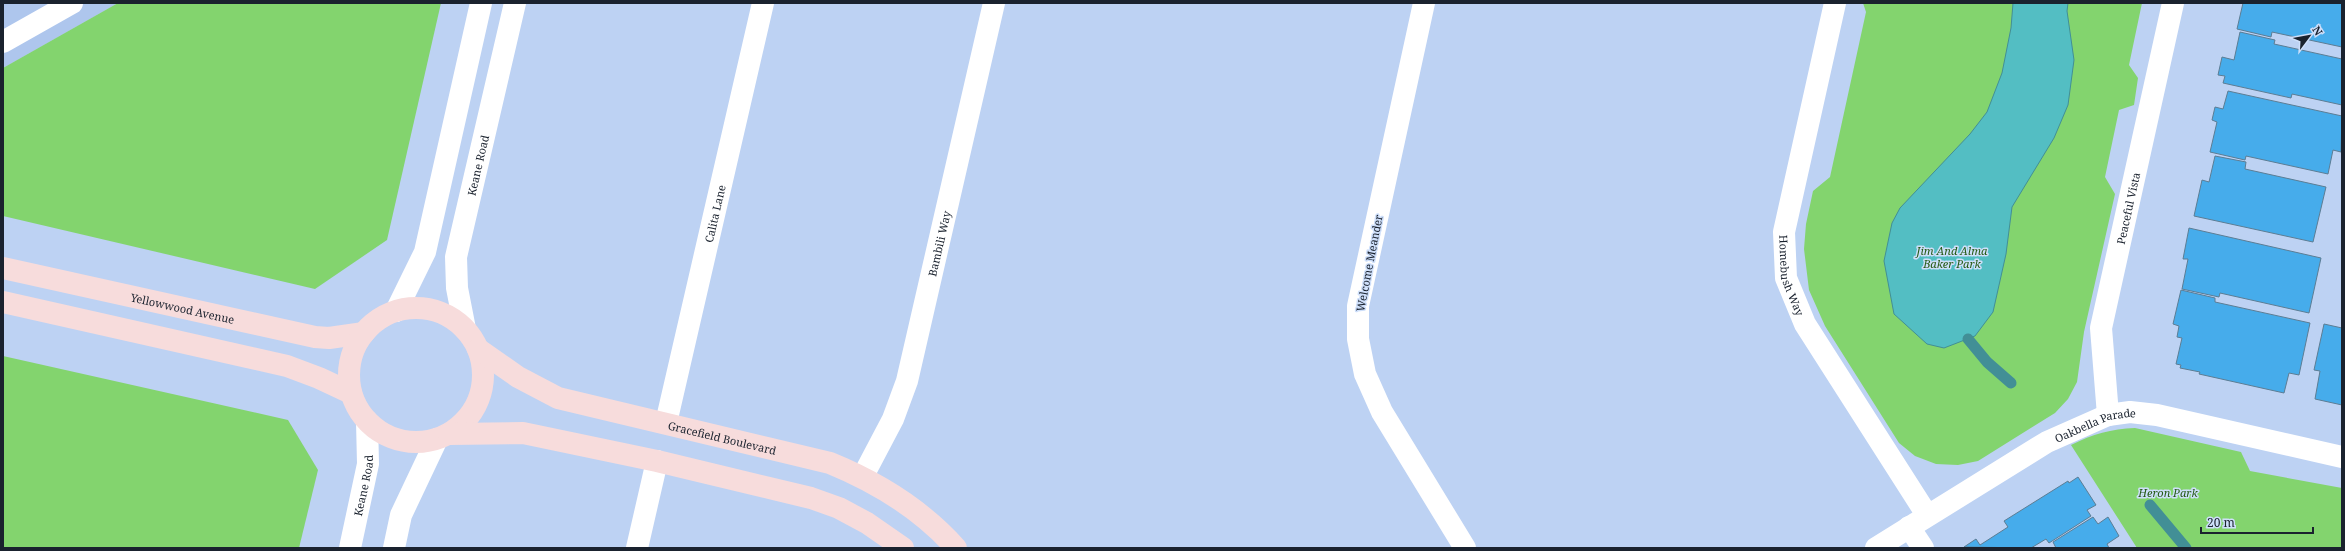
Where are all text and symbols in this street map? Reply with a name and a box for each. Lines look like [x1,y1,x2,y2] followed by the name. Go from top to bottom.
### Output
[2289,16,2329,56] north arrow
[2309,23,2327,38] text: N
[463,133,492,197] street label: Keane Road
[2112,171,2143,246] street label: Peaceful Vista
[700,183,728,244] street label: Calita Lane
[924,208,954,278] street label: Bambili Way
[1352,212,1386,313] street label: Welcome Meander
[1777,235,1808,318] street label: Homebush Way
[1915,243,1988,271] park label: Jim And Alma Baker Park
[128,289,236,327] street label: Yellowwood Avenue
[2052,405,2137,445] street label: Oakbella Parade
[667,417,778,458] street label: Gracefield Boulevard
[350,455,376,517] street label: Keane Road
[2137,485,2198,500] park label: Heron Park
[2201,509,2313,535] scale bar
[2207,514,2235,531] text: 20 m

